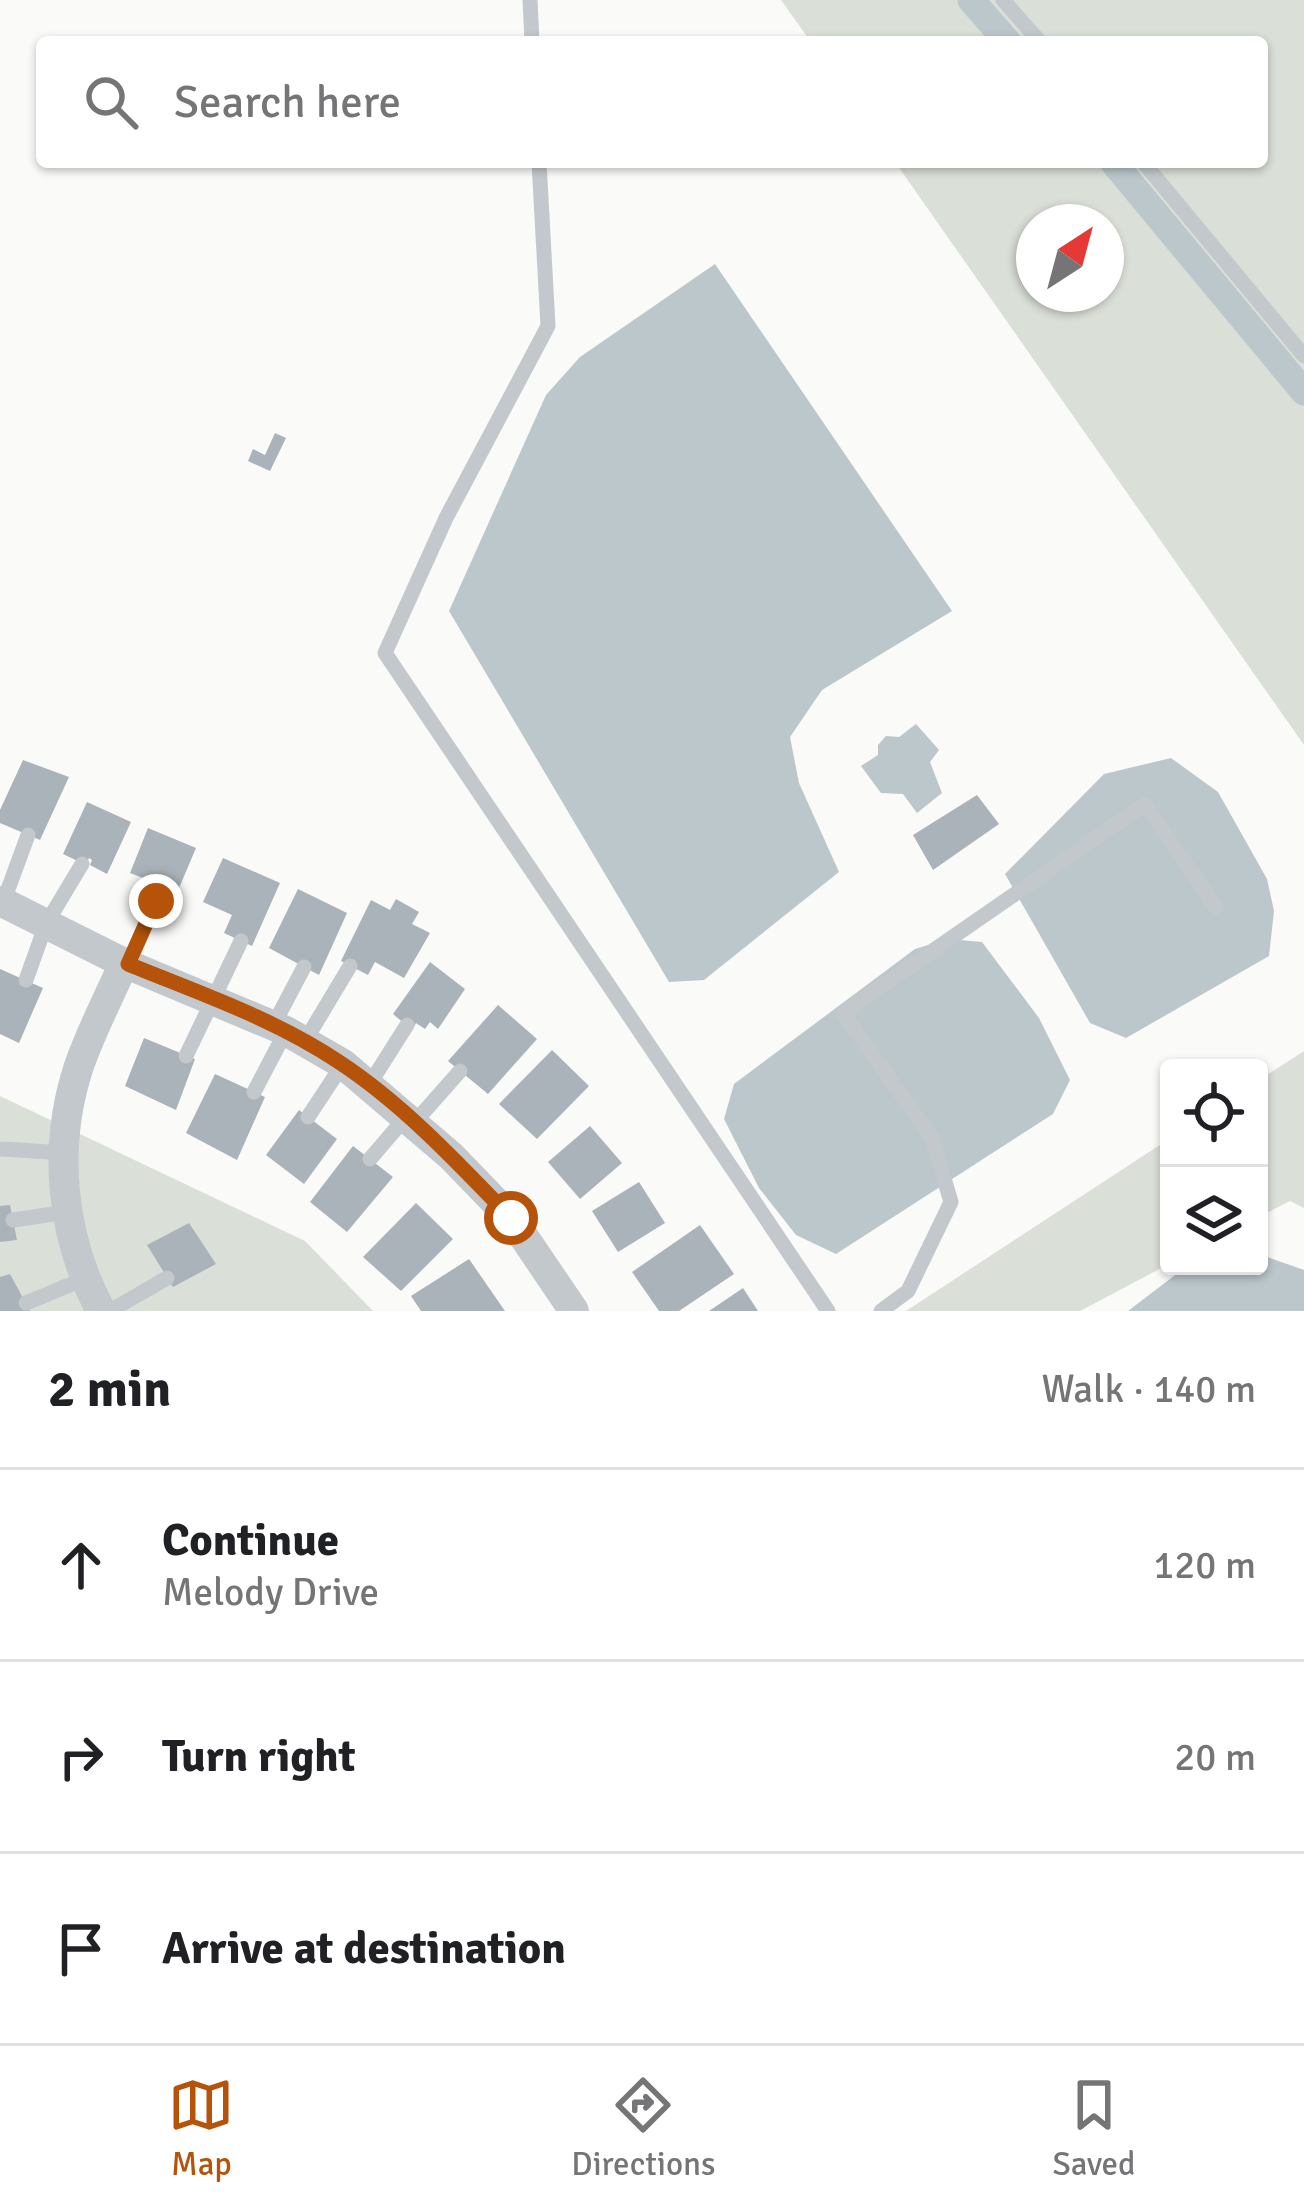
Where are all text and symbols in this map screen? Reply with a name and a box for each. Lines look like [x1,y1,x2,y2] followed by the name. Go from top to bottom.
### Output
[36,36,1268,168] search box
[78,69,144,135] icon: search
[174,75,401,130] text: Search here
[1016,204,1124,312] north arrow
[129,874,183,928] route end
[1160,1059,1268,1275] map controls
[1160,1059,1268,1167] button: locate
[1160,1167,1268,1275] button: layers
[484,1191,538,1245] route start
[48,1358,171,1421] text: 2 min
[1042,1365,1256,1413] text: Walk · 140 m
[162,1513,339,1568] text: Continue
[48,1532,114,1598] icon: ahead
[1153,1541,1256,1589] text: 120 m
[162,1568,379,1616] text: Melody Drive
[48,1724,114,1790] icon: right
[162,1729,356,1784] text: Turn right
[1174,1733,1256,1781] text: 20 m
[48,1916,114,1982] icon: arrive
[162,1921,566,1976] text: Arrive at destination
[168,2072,234,2185] tab: Map
[571,2072,716,2185] tab: Directions
[1052,2072,1136,2185] tab: Saved

